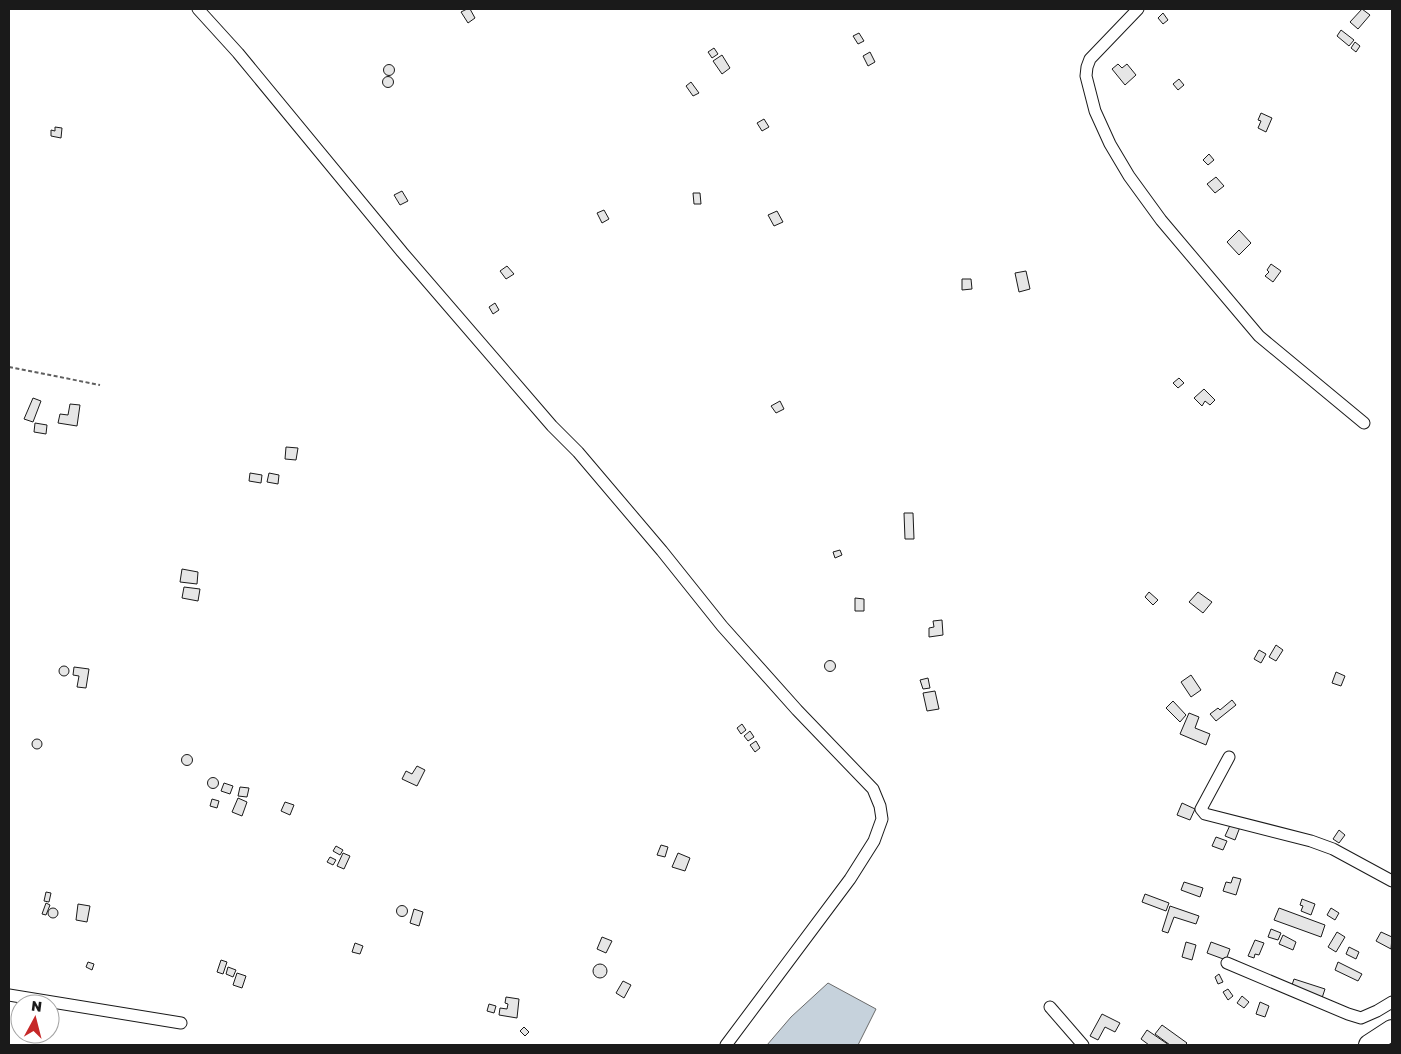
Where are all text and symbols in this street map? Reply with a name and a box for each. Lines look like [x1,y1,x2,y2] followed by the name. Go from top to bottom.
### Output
[10,994,60,1044] north arrow
[30,997,43,1015] text: N

